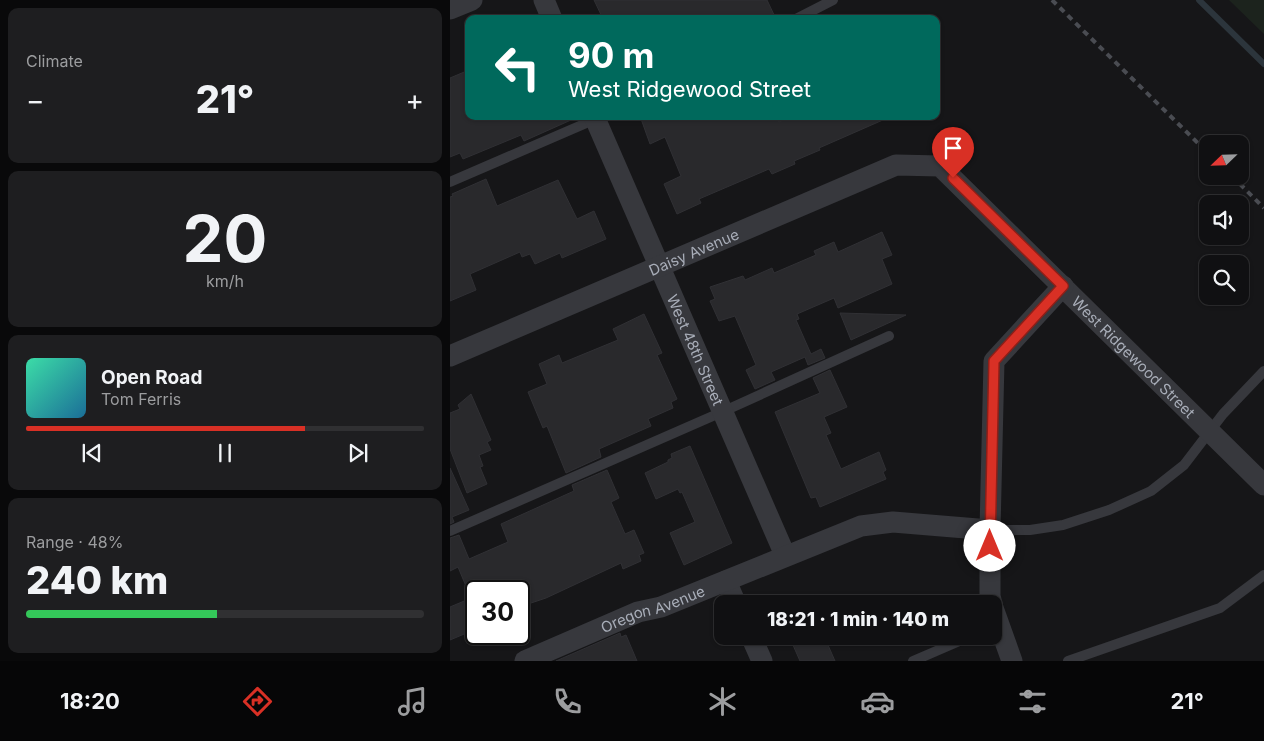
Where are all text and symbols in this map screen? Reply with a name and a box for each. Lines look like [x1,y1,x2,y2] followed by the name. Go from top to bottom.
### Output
[568,34,655,76] text: 90 m
[485,35,550,100] icon: left
[26,51,83,71] text: Climate
[196,76,254,122] text: 21°
[568,76,811,102] text: West Ridgewood Street
[26,83,45,117] text: −
[405,83,424,117] text: +
[932,127,974,178] pin
[939,134,967,162] icon: arrive
[1199,135,1249,185] north arrow
[1199,135,1249,305] map controls
[1199,195,1249,245] button: sound
[183,199,267,278] text: 20
[646,224,742,279] street label: Daisy Avenue
[1199,255,1249,305] button: search
[206,271,244,291] text: km/h
[663,291,728,408] street label: West 48th Street
[1068,292,1199,422] street label: West Ridgewood Street
[101,366,202,389] text: Open Road
[101,389,181,409] text: Tom Ferris
[78,439,106,467] icon: previous
[211,439,239,467] icon: pause
[344,439,372,467] icon: next
[963,519,1015,571] position arrow
[26,532,123,552] text: Range · 48%
[26,557,168,603] text: 240 km
[465,580,530,645] speed limit sign: 30
[598,581,707,637] street label: Oregon Avenue
[767,608,949,631] text: 18:21 · 1 min · 140 m
[240,684,275,719] icon: directions
[395,684,430,719] icon: music
[550,684,585,719] icon: phone
[705,684,740,719] icon: climate
[860,684,895,719] icon: car
[1015,684,1050,719] icon: filters
[60,688,120,714] text: 18:20
[1170,688,1204,714] text: 21°

